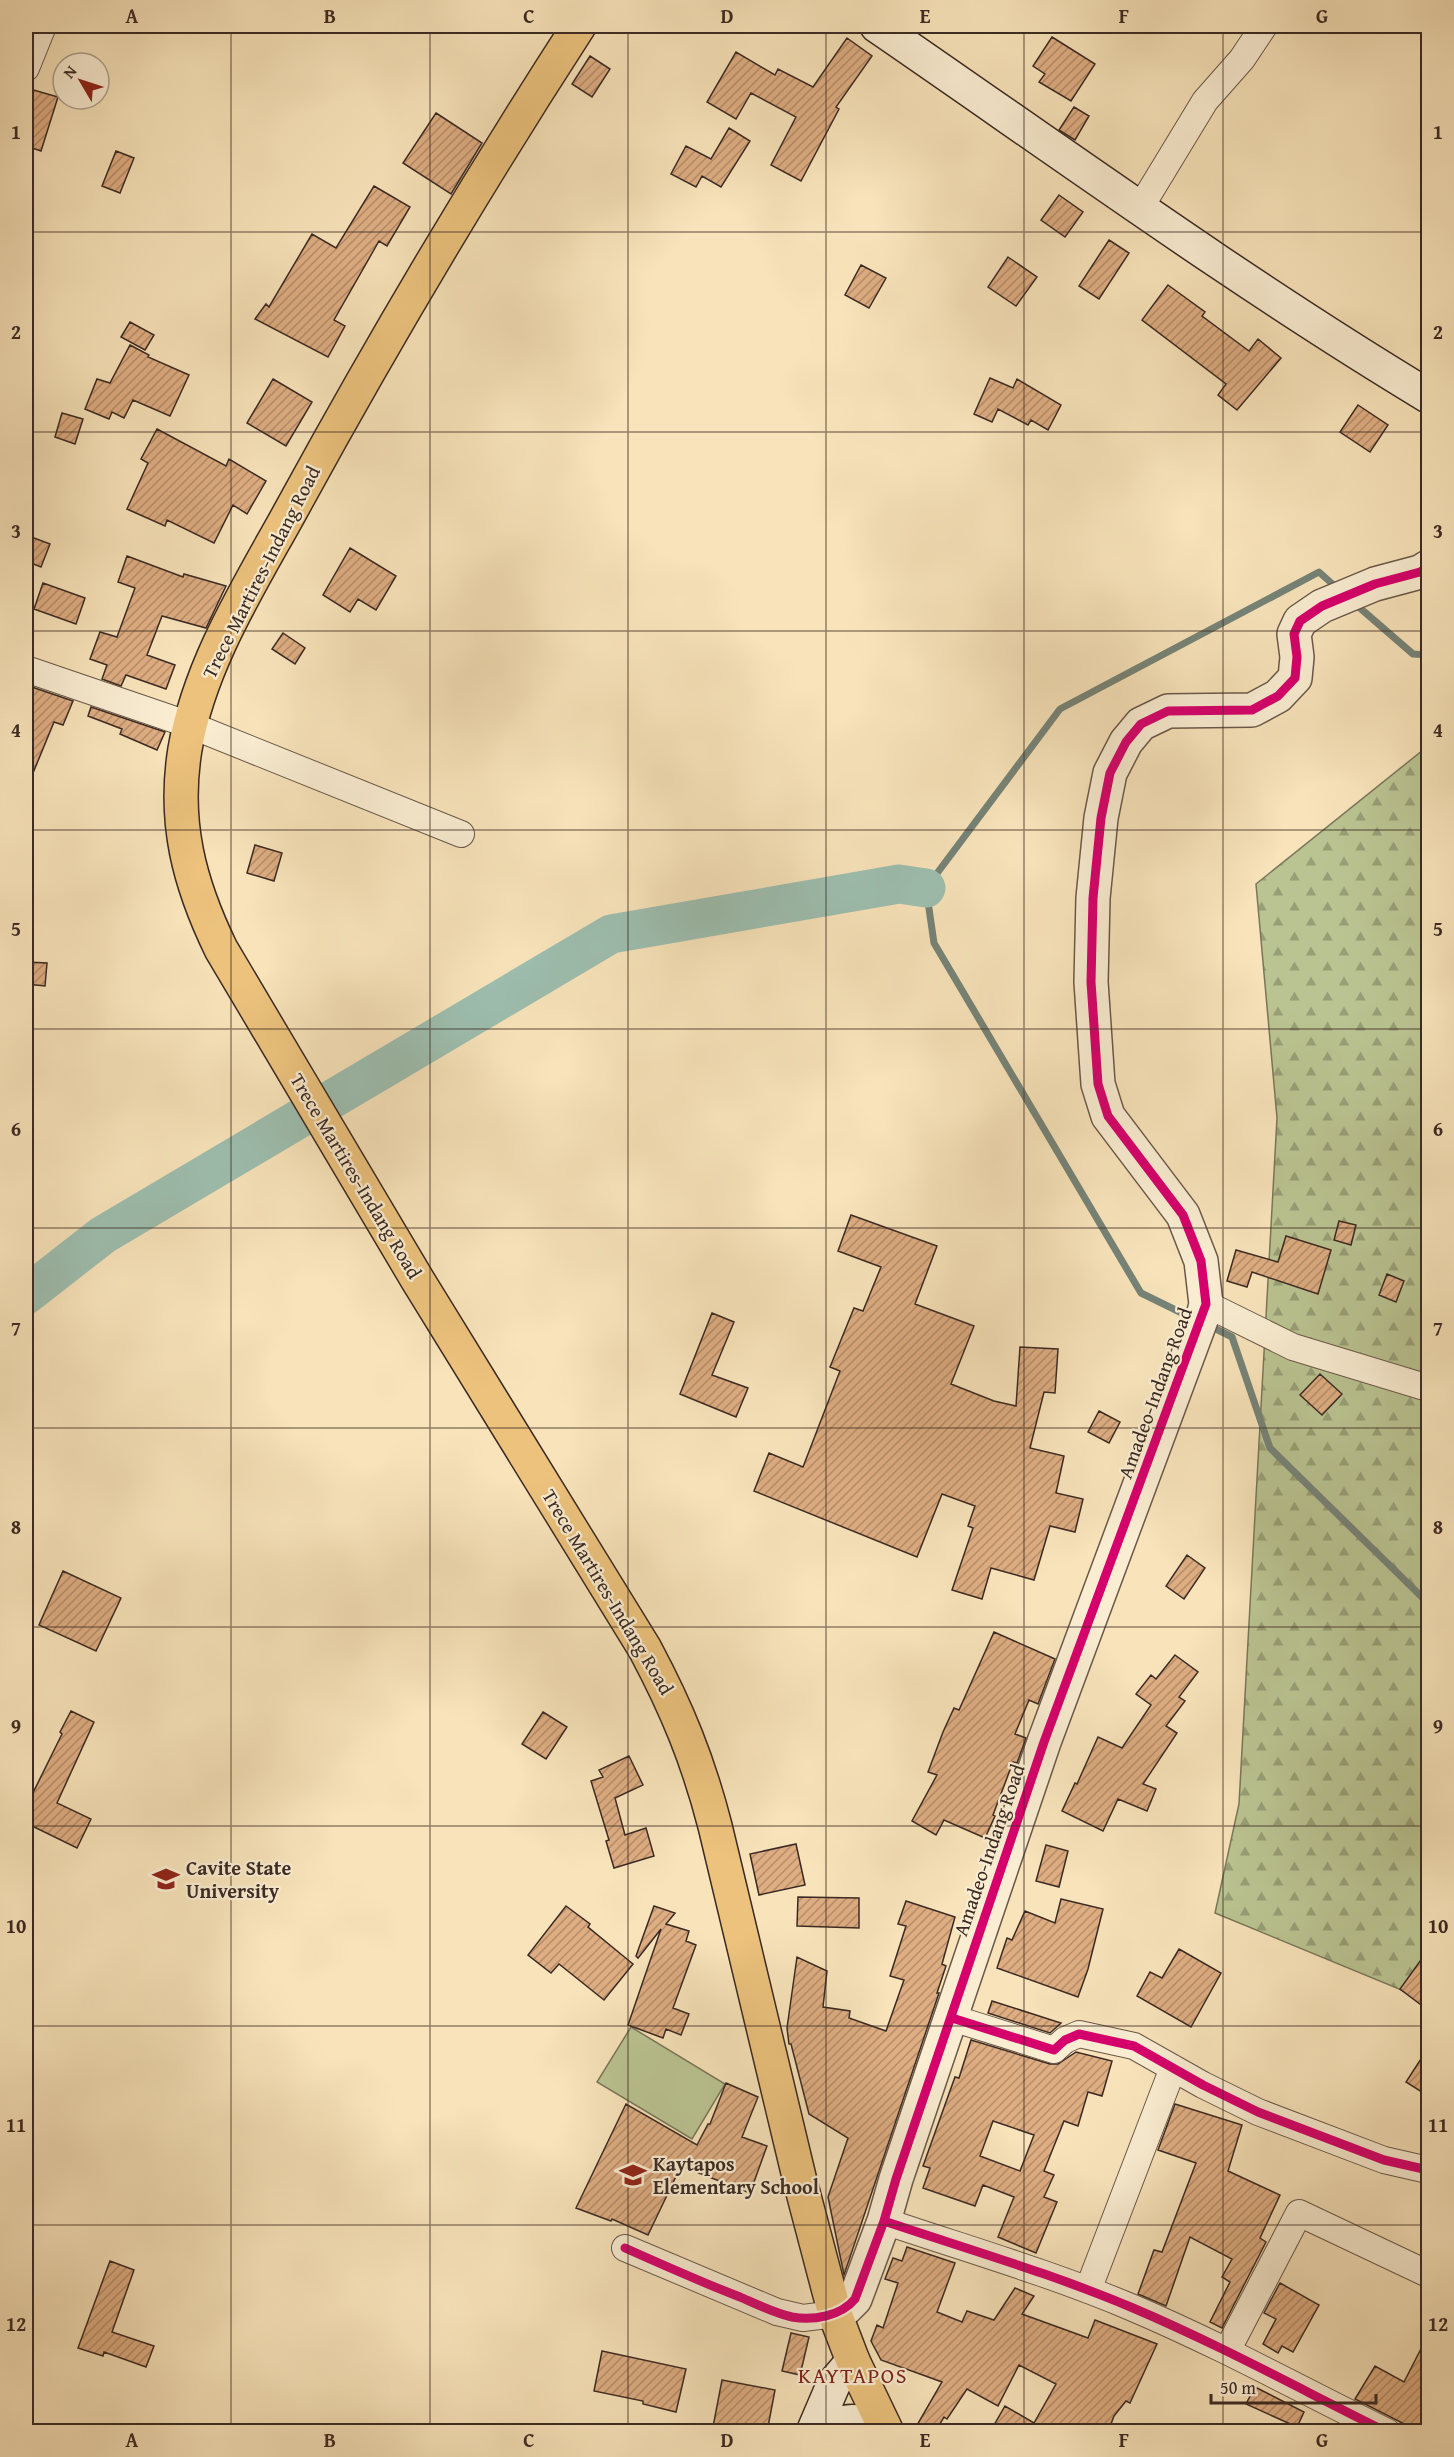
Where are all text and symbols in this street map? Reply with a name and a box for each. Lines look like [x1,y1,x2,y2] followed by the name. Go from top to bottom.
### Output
[126,1,139,30] text: A
[324,1,336,30] text: B
[523,1,535,30] text: C
[720,1,734,30] text: D
[920,1,931,30] text: E
[1119,1,1129,30] text: F
[1316,1,1328,30] text: G
[51,51,111,111] north arrow
[57,60,82,83] text: N
[11,117,21,146] text: 1
[1433,117,1443,146] text: 1
[11,317,21,346] text: 2
[1433,317,1443,346] text: 2
[194,460,327,683] street label: Trece Martires-Indang Road
[11,516,21,545] text: 3
[1433,516,1443,545] text: 3
[11,715,21,744] text: 4
[1433,715,1443,744] text: 4
[11,914,21,943] text: 5
[1433,914,1443,943] text: 5
[283,1068,430,1284] street label: Trece Martires-Indang Road
[11,1114,21,1143] text: 6
[1433,1114,1443,1143] text: 6
[1110,1303,1199,1482] street label: Amadeo-Indang Road
[11,1313,21,1342] text: 7
[1433,1313,1443,1342] text: 7
[535,1484,682,1700] street label: Trece Martires-Indang Road
[11,1512,21,1541] text: 8
[1433,1512,1443,1541] text: 8
[11,1711,21,1740] text: 9
[1433,1711,1443,1740] text: 9
[946,1760,1032,1940] street label: Amadeo-Indang Road
[186,1853,291,1905] place label: Cavite State University
[151,1864,181,1894] school or university icon: Cavite State University
[6,1911,26,1940] text: 10
[1428,1911,1448,1940] text: 10
[6,2110,26,2139] text: 11
[1428,2110,1448,2139] text: 11
[653,2149,819,2201] place label: Kaytapos Elementary School
[618,2160,648,2190] school or university icon: Kaytapos Elementary School
[6,2309,26,2338] text: 12
[1428,2309,1448,2338] text: 12
[798,2359,908,2391] district label: KAYTAPOS
[1211,2367,1376,2405] scale bar
[1220,2374,1256,2401] text: 50 m
[126,2425,139,2454] text: A
[324,2425,336,2454] text: B
[523,2425,535,2454] text: C
[720,2425,734,2454] text: D
[920,2425,931,2454] text: E
[1119,2425,1129,2454] text: F
[1316,2425,1328,2454] text: G

